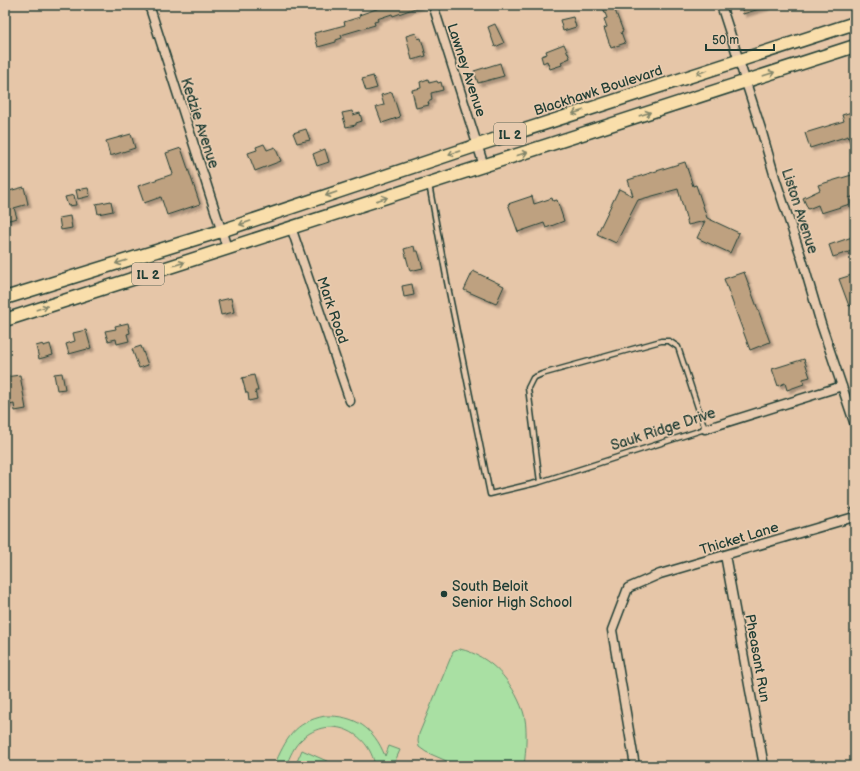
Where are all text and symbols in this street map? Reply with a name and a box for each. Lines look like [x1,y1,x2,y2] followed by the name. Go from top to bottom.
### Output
[443,21,490,119] street label: Lawney Avenue
[706,26,774,52] scale bar
[712,33,739,48] text: 50 m
[532,62,665,119] street label: Blackhawk Boulevard
[695,69,708,76] one-way arrow
[763,70,775,78] one-way arrow
[177,76,222,171] street label: Kedzie Avenue
[572,109,585,116] one-way arrow
[639,110,651,118] one-way arrow
[494,123,526,145] road number: IL 2
[449,149,461,157] one-way arrow
[515,150,527,158] one-way arrow
[778,166,821,256] street label: Liston Avenue
[325,191,338,198] one-way arrow
[375,195,388,202] one-way arrow
[239,220,252,227] one-way arrow
[115,259,128,266] one-way arrow
[173,259,185,267] one-way arrow
[132,263,164,285] road number: IL 2
[313,275,352,346] street label: Mark Road
[35,304,48,311] one-way arrow
[609,405,718,454] street label: Sauk Ridge Drive
[698,518,780,558] street label: Thicket Lane
[452,578,572,611] place label: South Beloit Senior High School
[439,589,449,599] marker: South Beloit Senior High School
[741,613,774,704] street label: Pheasant Run

